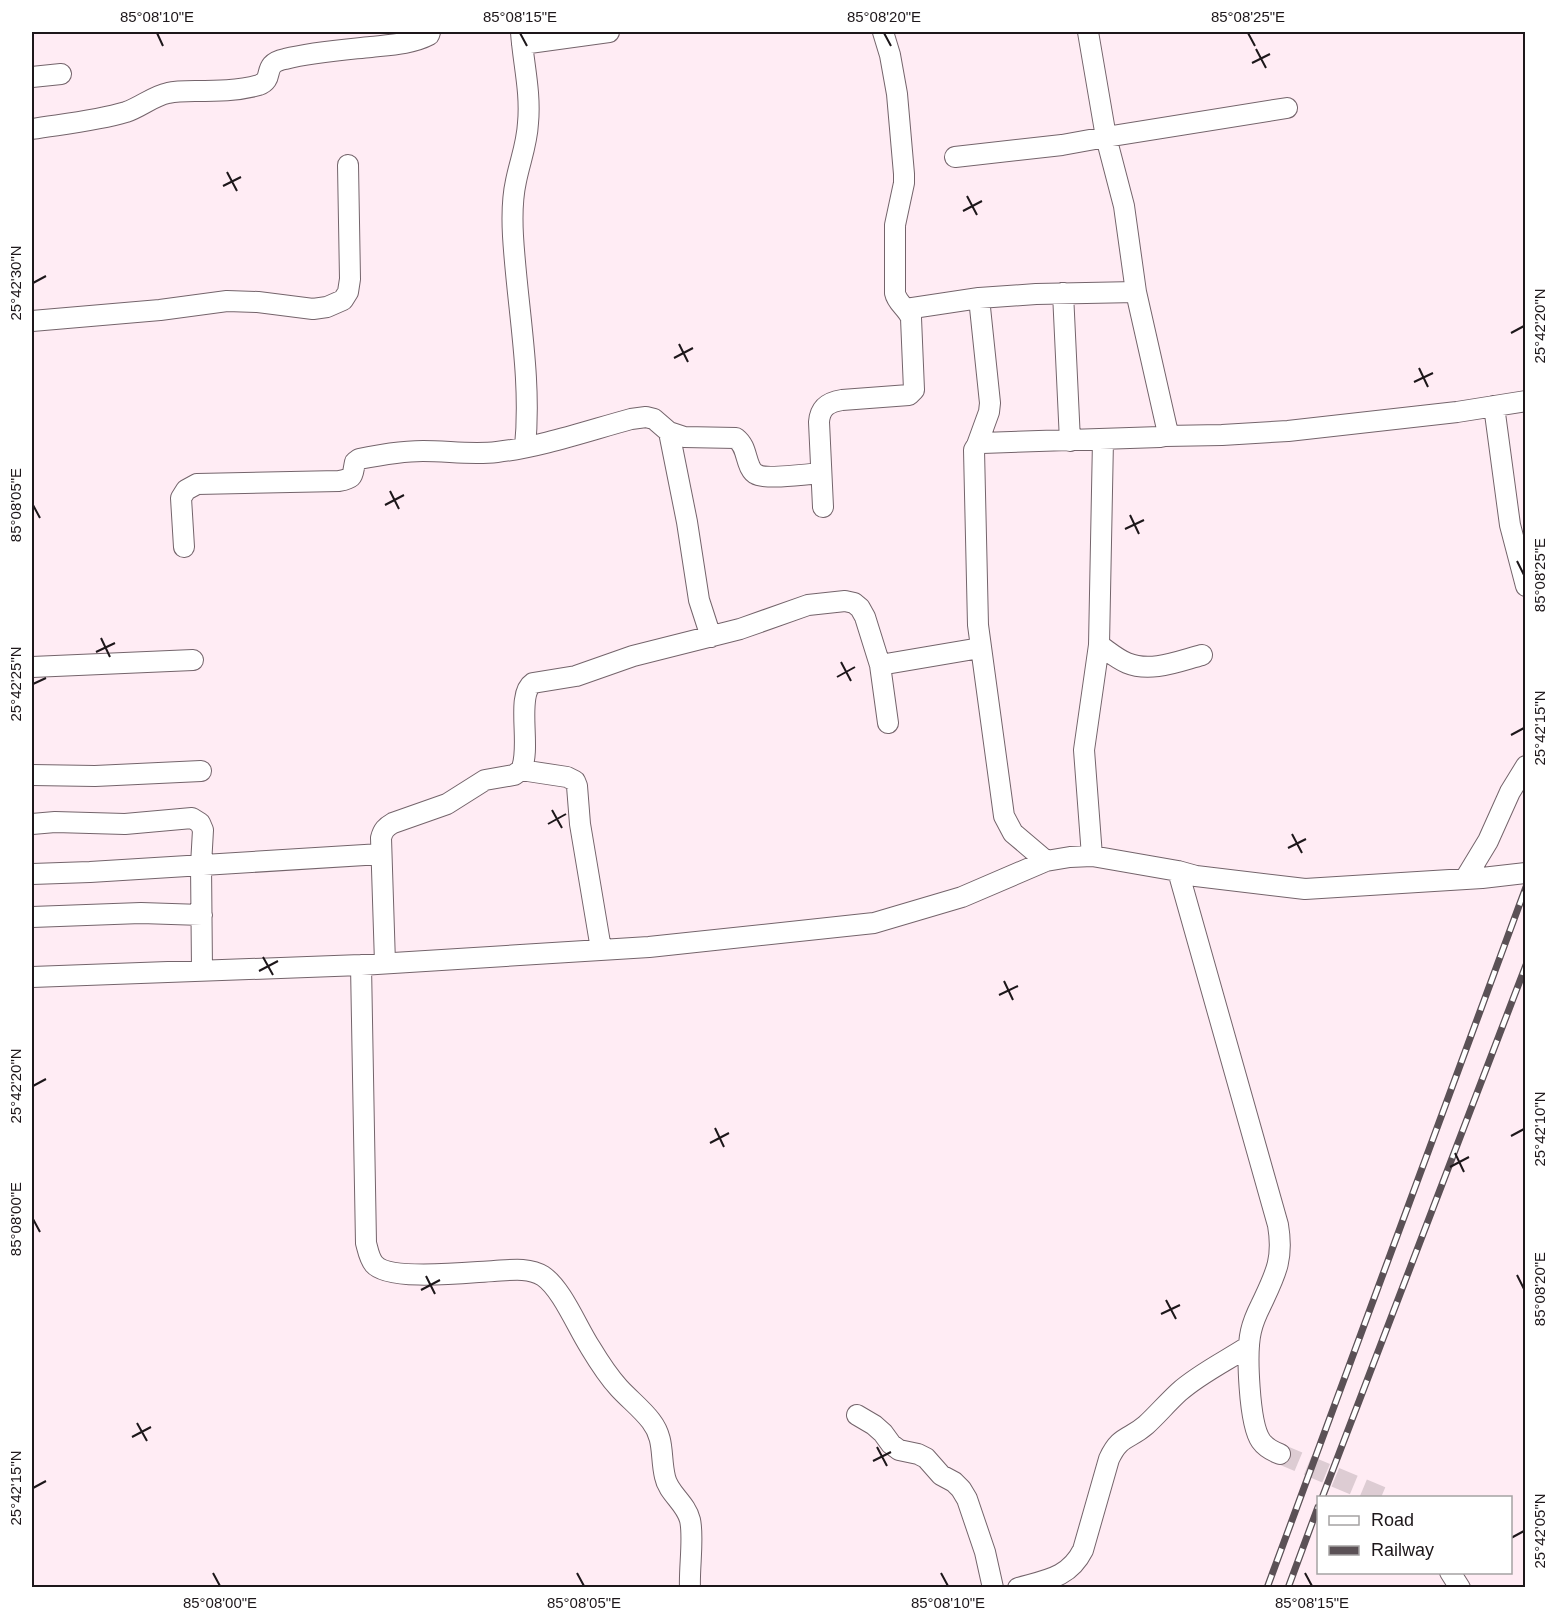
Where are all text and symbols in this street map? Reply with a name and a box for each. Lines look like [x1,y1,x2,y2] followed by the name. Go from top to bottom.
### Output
[120,8,194,25] text: 85°08'10"E
[483,8,557,25] text: 85°08'15"E
[847,8,921,25] text: 85°08'20"E
[1211,8,1285,25] text: 85°08'25"E
[7,245,24,321] text: 25°42'30"N
[1531,288,1548,364] text: 25°42'20"N
[7,468,24,542] text: 85°08'05"E
[1531,538,1548,612] text: 85°08'25"E
[7,646,24,722] text: 25°42'25"N
[1531,690,1548,766] text: 25°42'15"N
[7,1048,24,1124] text: 25°42'20"N
[1531,1091,1548,1167] text: 25°42'10"N
[7,1182,24,1256] text: 85°08'00"E
[1531,1252,1548,1326] text: 85°08'20"E
[7,1450,24,1526] text: 25°42'15"N
[1531,1493,1548,1569] text: 25°42'05"N
[1317,1496,1512,1574] legend
[1371,1510,1414,1530] text: Road
[1371,1540,1434,1560] text: Railway
[183,1594,257,1611] text: 85°08'00"E
[547,1594,621,1611] text: 85°08'05"E
[911,1594,985,1611] text: 85°08'10"E
[1275,1594,1349,1611] text: 85°08'15"E

